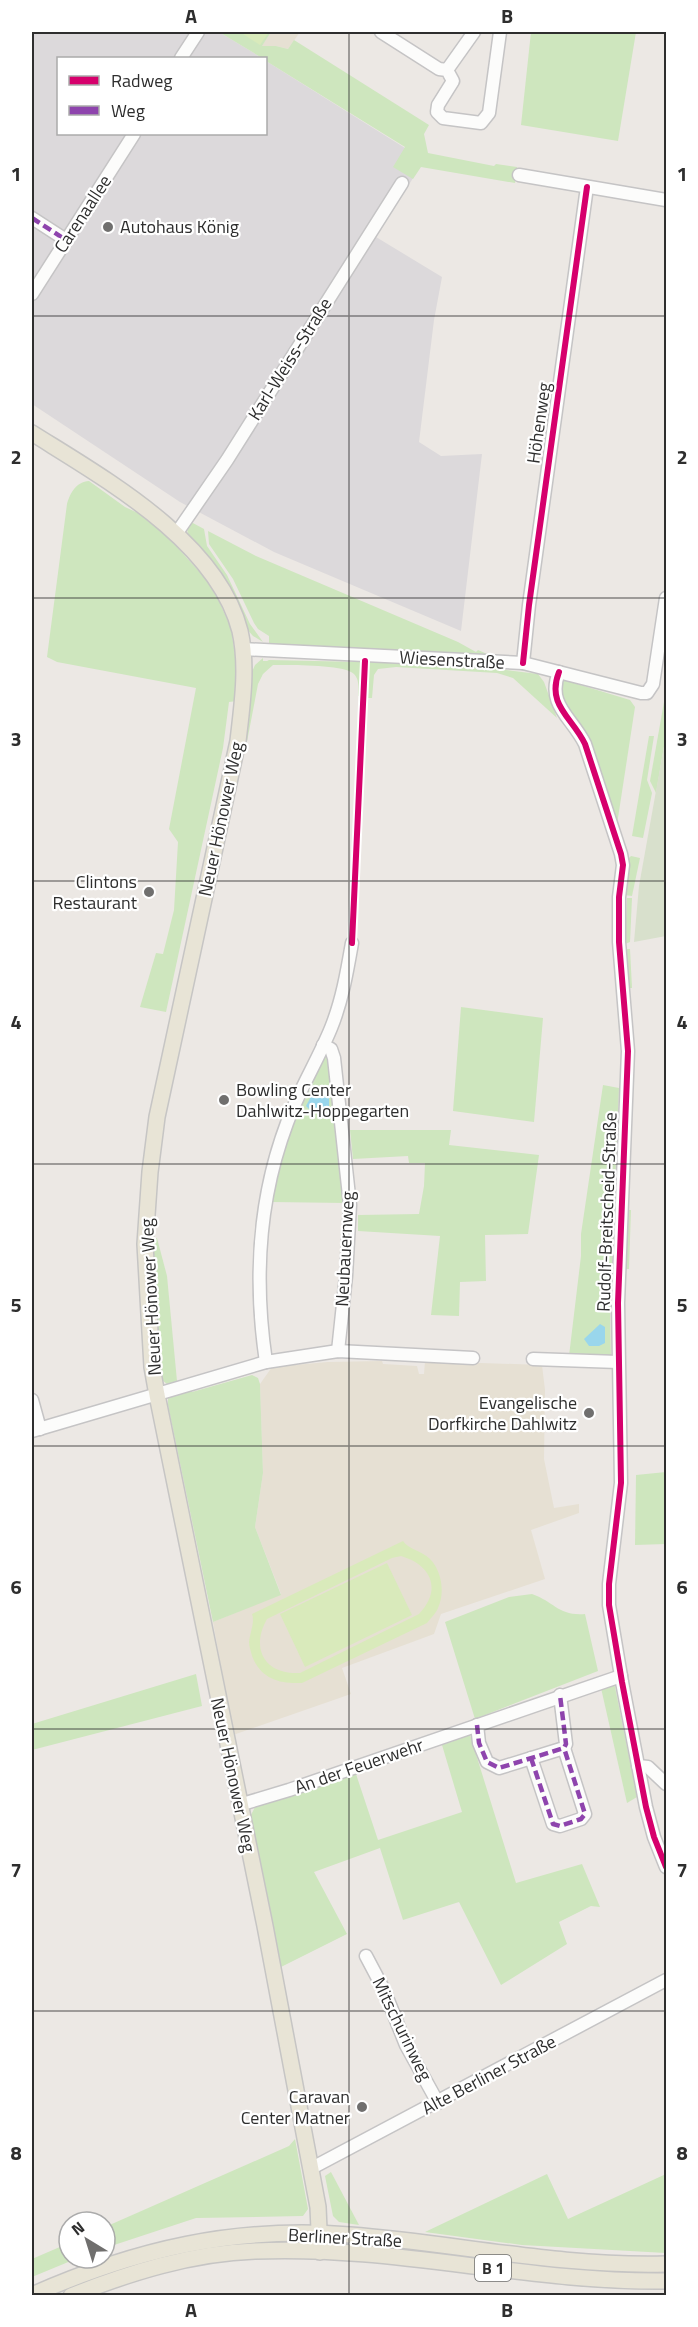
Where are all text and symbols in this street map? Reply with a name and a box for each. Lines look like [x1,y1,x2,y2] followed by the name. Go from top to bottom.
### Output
[185,0,197,31] text: A
[501,0,513,31] text: B
[57,57,267,135] legend
[111,67,173,94] text: Radweg
[111,97,145,124] text: Weg
[10,158,22,189] text: 1
[676,158,688,189] text: 1
[47,169,118,258] street label: Carenaallee
[120,213,239,240] place label: Autohaus König
[101,220,115,234] marker: Autohaus König
[241,292,338,425] street label: Karl-Weiss-Straße
[519,381,558,465] street label: Höhenweg
[10,441,22,472] text: 2
[676,441,688,472] text: 2
[399,643,505,676] street label: Wiesenstraße
[10,723,22,754] text: 3
[676,723,688,754] text: 3
[191,739,250,899] street label: Neuer Hönower Weg
[53,868,138,916] place label: Clintons Restaurant
[142,885,156,899] marker: Clintons Restaurant
[10,1006,22,1037] text: 4
[676,1006,688,1037] text: 4
[236,1076,409,1124] place label: Bowling Center Dahlwitz-Hoppegarten
[217,1093,231,1107] marker: Bowling Center Dahlwitz-Hoppegarten
[590,1112,623,1312] street label: Rudolf-Breitscheid-Straße
[328,1191,361,1307] street label: Neubauernweg
[133,1218,168,1376] street label: Neuer Hönower Weg
[10,1289,22,1320] text: 5
[676,1289,688,1320] text: 5
[428,1389,577,1437] place label: Evangelische Dorfkirche Dahlwitz
[582,1406,596,1420] marker: Evangelische Dorfkirche Dahlwitz
[10,1571,22,1602] text: 6
[676,1571,688,1602] text: 6
[204,1695,263,1855] street label: Neuer Hönower Weg
[291,1731,427,1800] street label: An der Feuerwehr
[10,1854,22,1885] text: 7
[676,1854,688,1885] text: 7
[366,1972,439,2085] street label: Mitschurinweg
[417,2028,561,2121] street label: Alte Berliner Straße
[241,2083,350,2131] place label: Caravan Center Matner
[355,2100,369,2114] marker: Caravan Center Matner
[10,2137,22,2168] text: 8
[676,2137,688,2168] text: 8
[57,2210,117,2270] north arrow
[66,2215,90,2241] text: N
[287,2221,403,2254] street label: Berliner Straße
[475,2255,511,2281] road number: B 1
[185,2294,197,2325] text: A
[501,2294,513,2325] text: B

